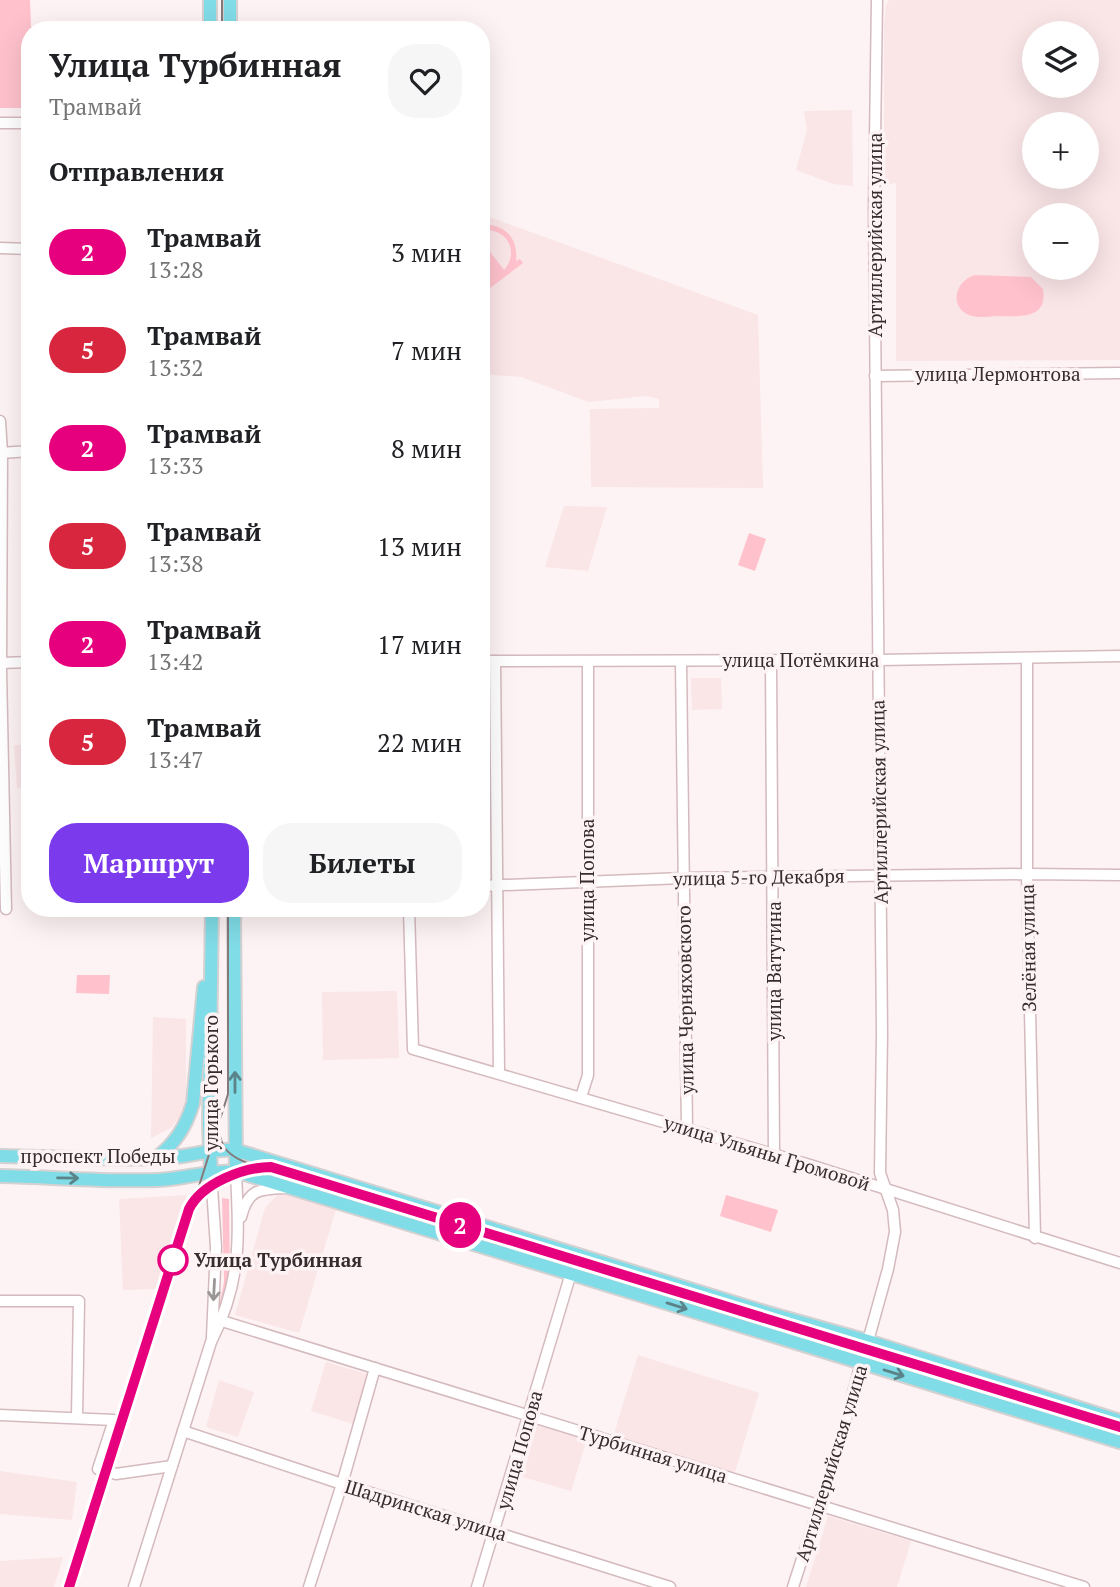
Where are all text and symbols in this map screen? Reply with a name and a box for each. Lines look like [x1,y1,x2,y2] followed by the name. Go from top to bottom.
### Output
[1022,21,1099,280] map controls
[1022,21,1099,98] button: layers
[49,43,341,86] text: Улица Турбинная
[388,44,462,118] button: heart
[49,91,142,122] text: Трамвай
[1022,112,1099,189] button: +
[862,132,887,337] street label: Артиллерийская улица
[49,154,224,188] text: Отправления
[1022,203,1099,280] button: −
[147,220,261,254] text: Трамвай
[391,235,462,269] text: 3 мин
[81,236,94,268] text: 2
[147,254,204,285] text: 13:28
[147,318,261,352] text: Трамвай
[391,333,462,367] text: 7 мин
[81,334,94,366] text: 5
[147,352,204,383] text: 13:32
[914,361,1081,386] street label: улица Лермонтова
[147,416,261,450] text: Трамвай
[391,431,462,465] text: 8 мин
[81,432,94,464] text: 2
[147,450,204,481] text: 13:33
[147,514,261,548] text: Трамвай
[377,529,462,563] text: 13 мин
[81,530,94,562] text: 5
[147,548,204,579] text: 13:38
[147,612,261,646] text: Трамвай
[377,627,462,661] text: 17 мин
[81,628,94,660] text: 2
[147,646,204,677] text: 13:42
[722,647,880,672] street label: улица Потёмкина
[864,699,893,904] street label: Артиллерийская улица
[147,710,261,744] text: Трамвай
[377,725,462,759] text: 22 мин
[81,726,94,758] text: 5
[147,744,204,775] text: 13:47
[574,818,599,942] street label: улица Попова
[49,823,249,903] button: Маршрут
[263,823,462,903] button: Билеты
[672,863,845,891] street label: улица 5-го Декабря
[1014,883,1041,1012] street label: Зелёная улица
[761,901,786,1042] street label: улица Ватутина
[670,905,699,1096] street label: улица Черняховского
[198,1015,223,1152] street label: улица Горького
[228,1071,242,1094] one-way arrow
[660,1109,873,1196] street label: улица Ульяны Громовой
[20,1143,176,1168] street label: проспект Победы
[56,1171,79,1184] one-way arrow
[437,1202,483,1248] line badge: 2
[453,1209,467,1241] text: 2
[158,1245,188,1275] marker: Улица Турбинная
[194,1247,362,1272] place label: Улица Турбинная
[207,1278,220,1301] one-way arrow
[665,1300,687,1313] one-way arrow
[789,1361,872,1564] street label: Артиллерийская улица
[883,1367,905,1380] one-way arrow
[489,1387,548,1513] street label: улица Попова
[576,1419,731,1488] street label: Турбинная улица
[342,1473,510,1546] street label: Шадринская улица

